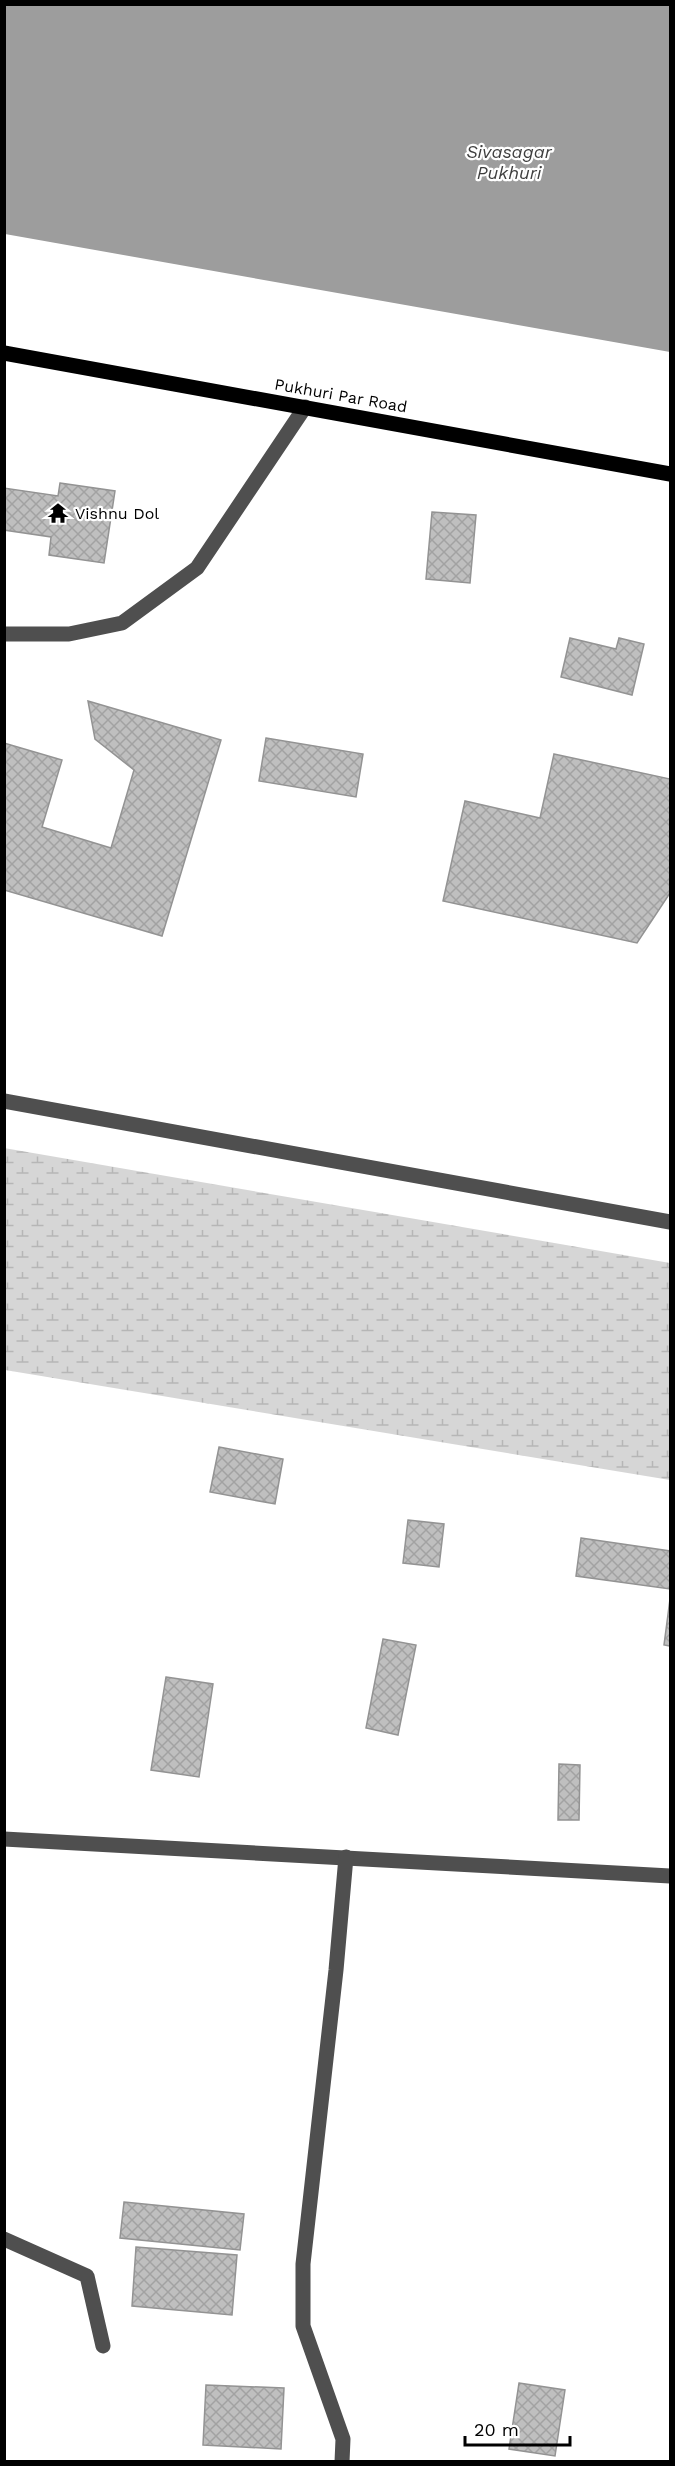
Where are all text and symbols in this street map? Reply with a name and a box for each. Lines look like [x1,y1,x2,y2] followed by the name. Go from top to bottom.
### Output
[466,141,553,183] water label: Sivasagar Pukhuri
[273,374,409,417] street label: Pukhuri Par Road
[46,501,70,525] temple icon: Vishnu Dol
[75,504,159,523] place label: Vishnu Dol
[465,2409,570,2447] scale bar
[474,2419,519,2440] text: 20 m

